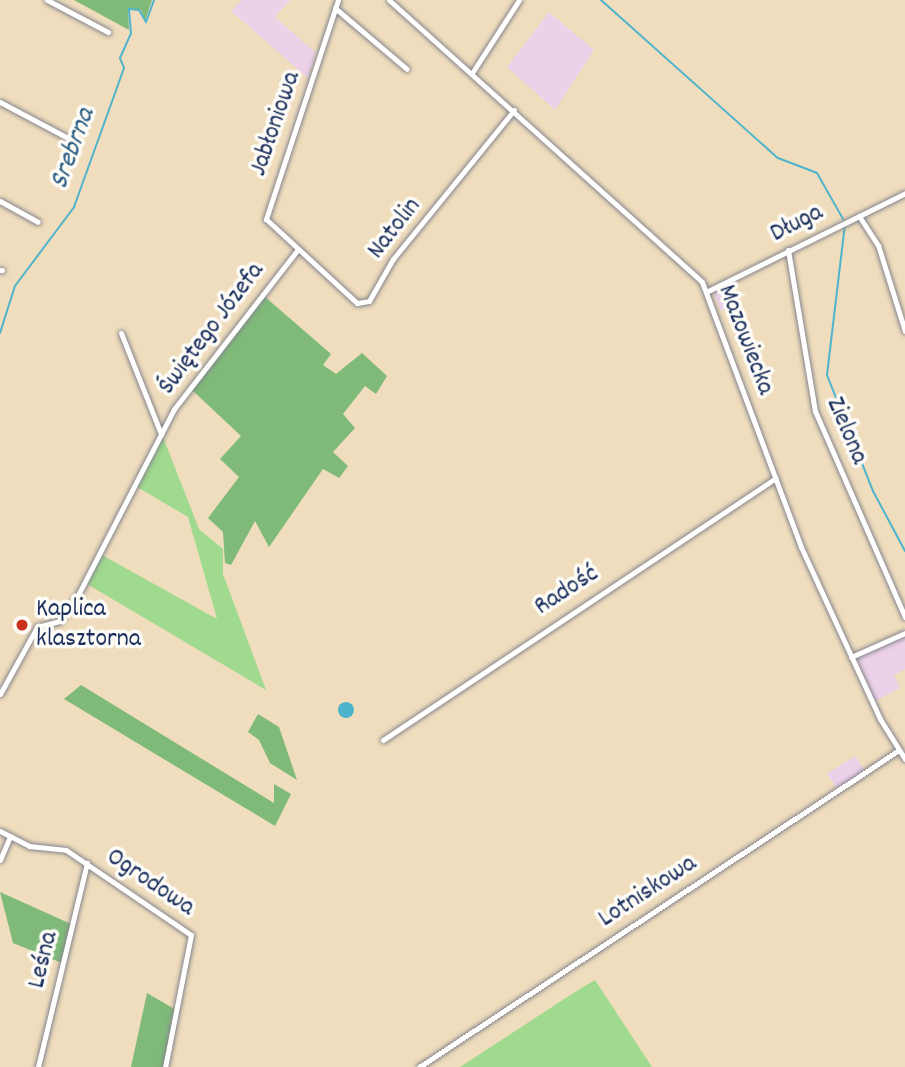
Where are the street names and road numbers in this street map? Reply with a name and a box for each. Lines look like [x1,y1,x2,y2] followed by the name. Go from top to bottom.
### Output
[244,68,308,180] street label: Jabłoniowa
[361,192,429,266] street label: Natolin
[766,198,828,250] street label: Długa
[152,257,272,401] street label: Świętego Józefa
[710,281,780,399] street label: Mazowiecka
[818,393,874,469] street label: Zielona
[529,559,605,623] street label: Radość
[100,842,200,924] street label: Ogrodowa
[593,849,703,935] street label: Lotniskowa
[22,928,66,992] street label: Leśna

